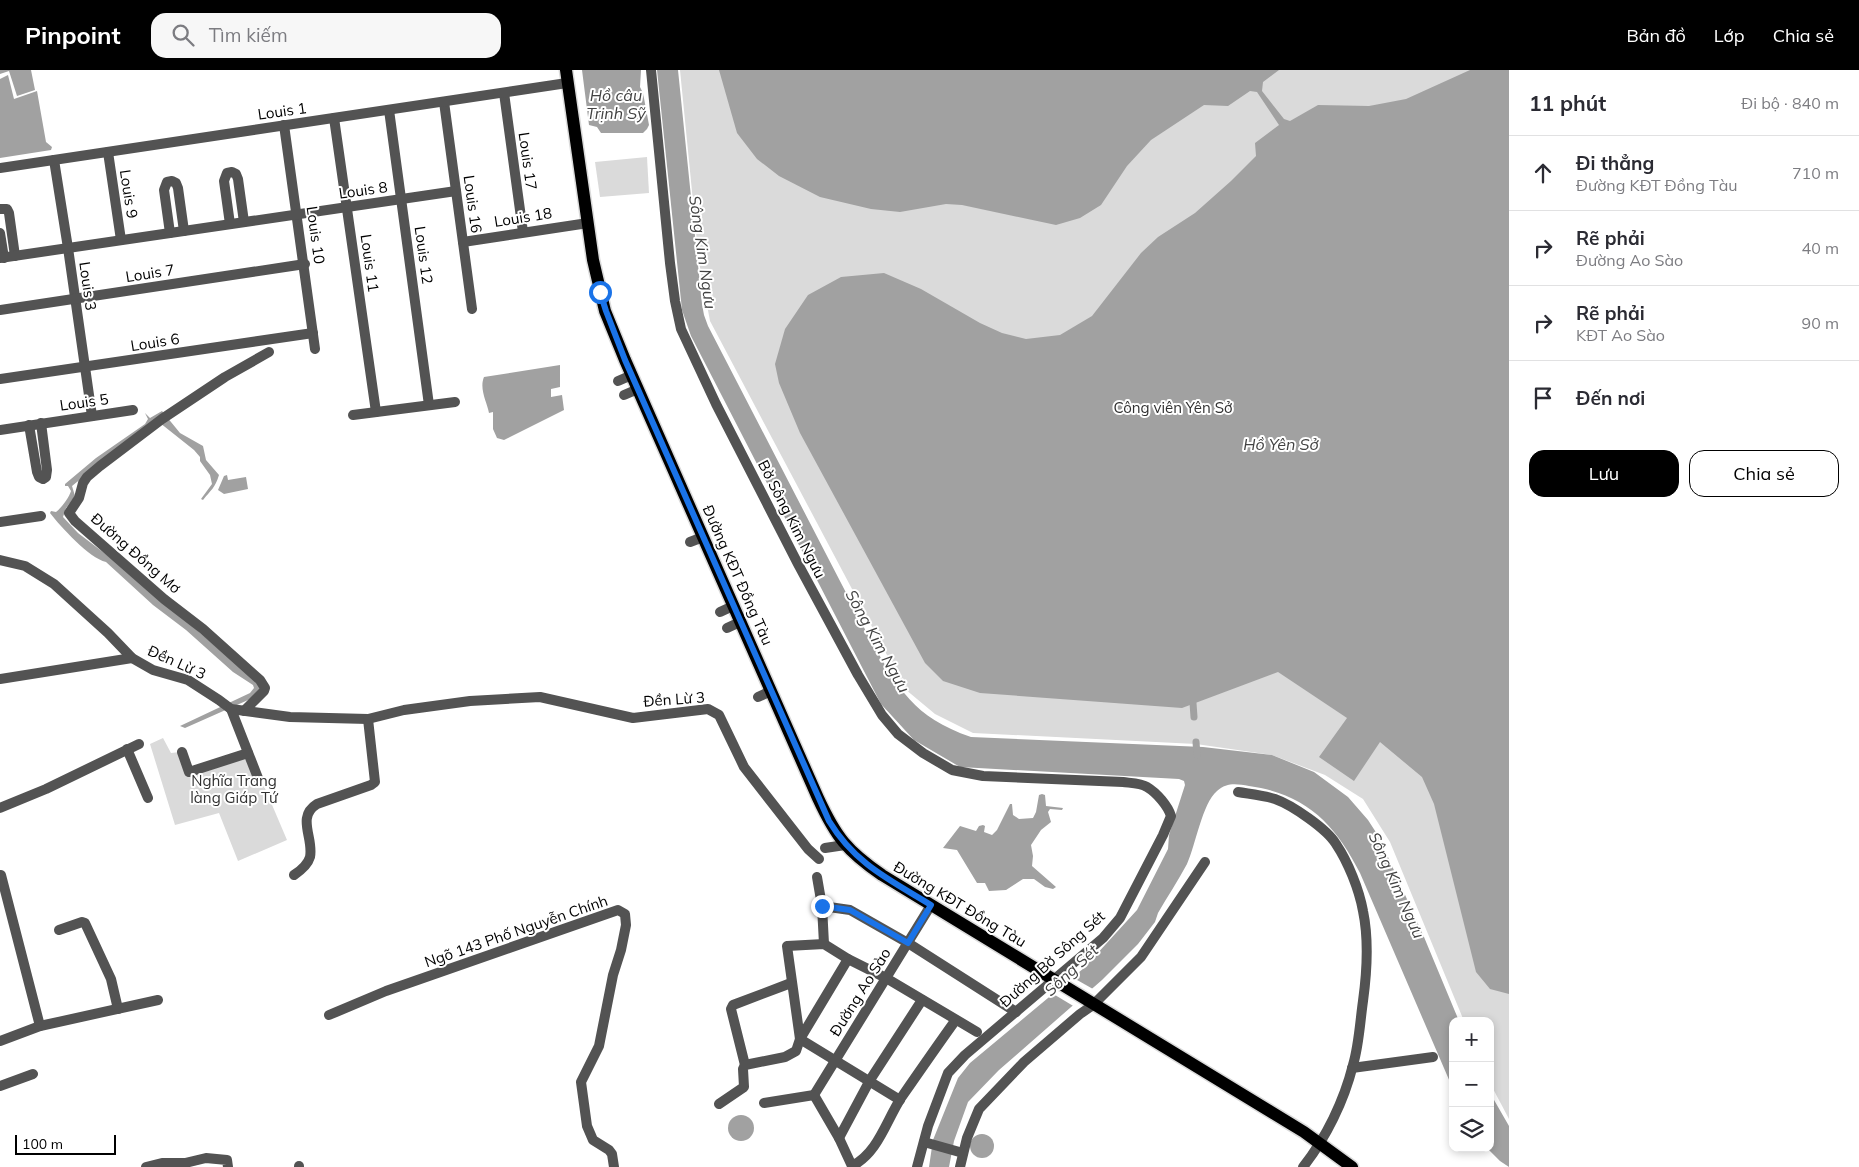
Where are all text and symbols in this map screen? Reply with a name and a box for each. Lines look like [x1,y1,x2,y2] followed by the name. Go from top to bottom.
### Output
[151,13,501,58] search box
[25,20,121,50] text: Pinpoint
[169,21,197,49] icon: search
[209,23,288,47] text: Tìm kiếm
[1626,24,1686,47] text: Bản đồ
[1714,24,1745,47] text: Lớp
[1773,24,1834,47] text: Chia sẻ
[586,85,646,123] water label: Hồ câu Trịnh Sỹ
[1529,90,1606,116] text: 11 phút
[1741,93,1839,113] text: Đi bộ · 840 m
[256,98,308,124] street label: Louis 1
[515,131,541,191] street label: Louis 17
[1576,151,1654,175] text: Đi thẳng
[1529,159,1557,187] icon: ahead
[1792,163,1839,183] text: 710 m
[116,168,142,220] street label: Louis 9
[460,174,486,234] street label: Louis 16
[1576,175,1738,195] text: Đường KĐT Đồng Tàu
[337,177,389,203] street label: Louis 8
[685,194,721,310] water label: Sông Kim Ngưu
[493,203,553,231] street label: Louis 18
[303,205,329,265] street label: Louis 10
[411,225,437,285] street label: Louis 12
[1576,226,1645,250] text: Rẽ phải
[357,233,383,293] street label: Louis 11
[1529,234,1557,262] icon: right
[1802,238,1839,258] text: 40 m
[1576,250,1683,270] text: Đường Ao Sào
[75,260,101,312] street label: Louis 3
[124,260,176,286] street label: Louis 7
[589,281,612,304] route start
[1576,301,1645,325] text: Rẽ phải
[1529,309,1557,337] icon: right
[1802,313,1839,333] text: 90 m
[1576,325,1665,345] text: KĐT Ao Sào
[129,329,181,355] street label: Louis 6
[1529,384,1557,412] icon: arrive
[1576,386,1645,410] text: Đến nơi
[58,389,110,415] street label: Louis 5
[1113,398,1233,417] park label: Công viên Yên Sở
[1243,434,1320,454] water label: Hồ Yên Sở
[1529,450,1679,497] button: Lưu
[1689,450,1839,497] button: Chia sẻ
[754,457,830,581] street label: Bờ Sông Kim Ngưu
[699,502,777,648] street label: Đường KĐT Đồng Tàu
[87,509,185,597] street label: Đường Đồng Mơ
[841,586,915,696] water label: Sông Kim Ngưu
[145,641,209,683] street label: Đền Lừ 3
[643,687,705,711] street label: Đền Lừ 3
[190,771,279,807] park label: Nghĩa Trang làng Giáp Tứ
[1365,829,1429,941] water label: Sông Kim Ngưu
[890,857,1030,951] street label: Đường KĐT Đồng Tàu
[422,891,610,971] street label: Ngõ 143 Phố Nguyễn Chính
[811,895,834,918] route end
[996,907,1108,1011] street label: Đường Bờ Sông Sét
[1040,940,1102,1000] water label: Sông Sét
[825,944,895,1040] street label: Đường Ao Sào
[1449,1017,1494,1152] map controls
[1449,1017,1494,1062] button: +
[1449,1062,1494,1107] button: −
[1449,1107,1494,1152] button: layers
[15,1132,116,1155] scale bar
[22,1135,63,1153] text: 100 m

